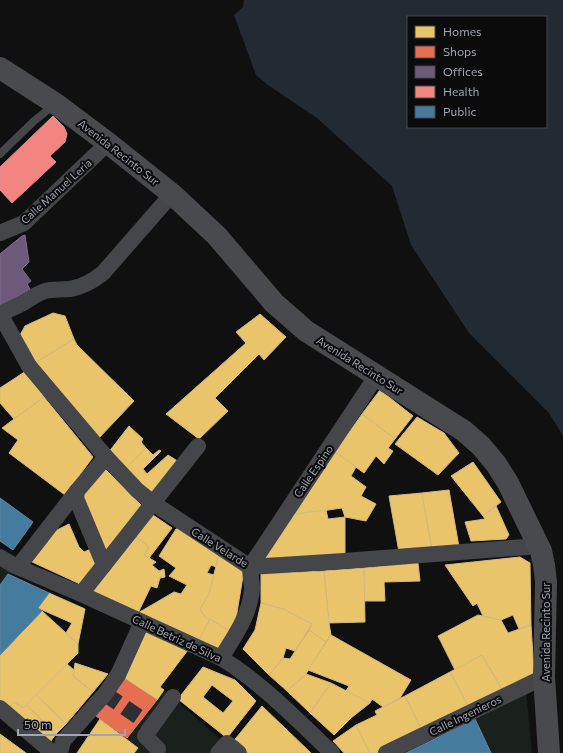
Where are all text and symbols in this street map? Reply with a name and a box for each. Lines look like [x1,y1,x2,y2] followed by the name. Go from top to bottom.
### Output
[407,16,547,128] legend
[443,24,481,38] text: Homes
[443,44,477,58] text: Shops
[443,64,483,78] text: Offices
[443,84,479,98] text: Health
[443,104,476,118] text: Public
[76,116,163,188] street label: Avenida Recinto Sur
[18,156,94,226] street label: Calle Manuel Leria
[314,333,406,397] street label: Avenida Recinto Sur
[291,442,336,500] street label: Calle Espino
[189,524,251,570] street label: Calle Velarde
[539,582,552,682] street label: Avenida Recinto Sur
[131,612,223,664] street label: Calle Betriz de Silva
[427,692,503,738] street label: Calle Ingenieros
[18,711,125,737] scale bar
[24,717,52,731] text: 50 m

